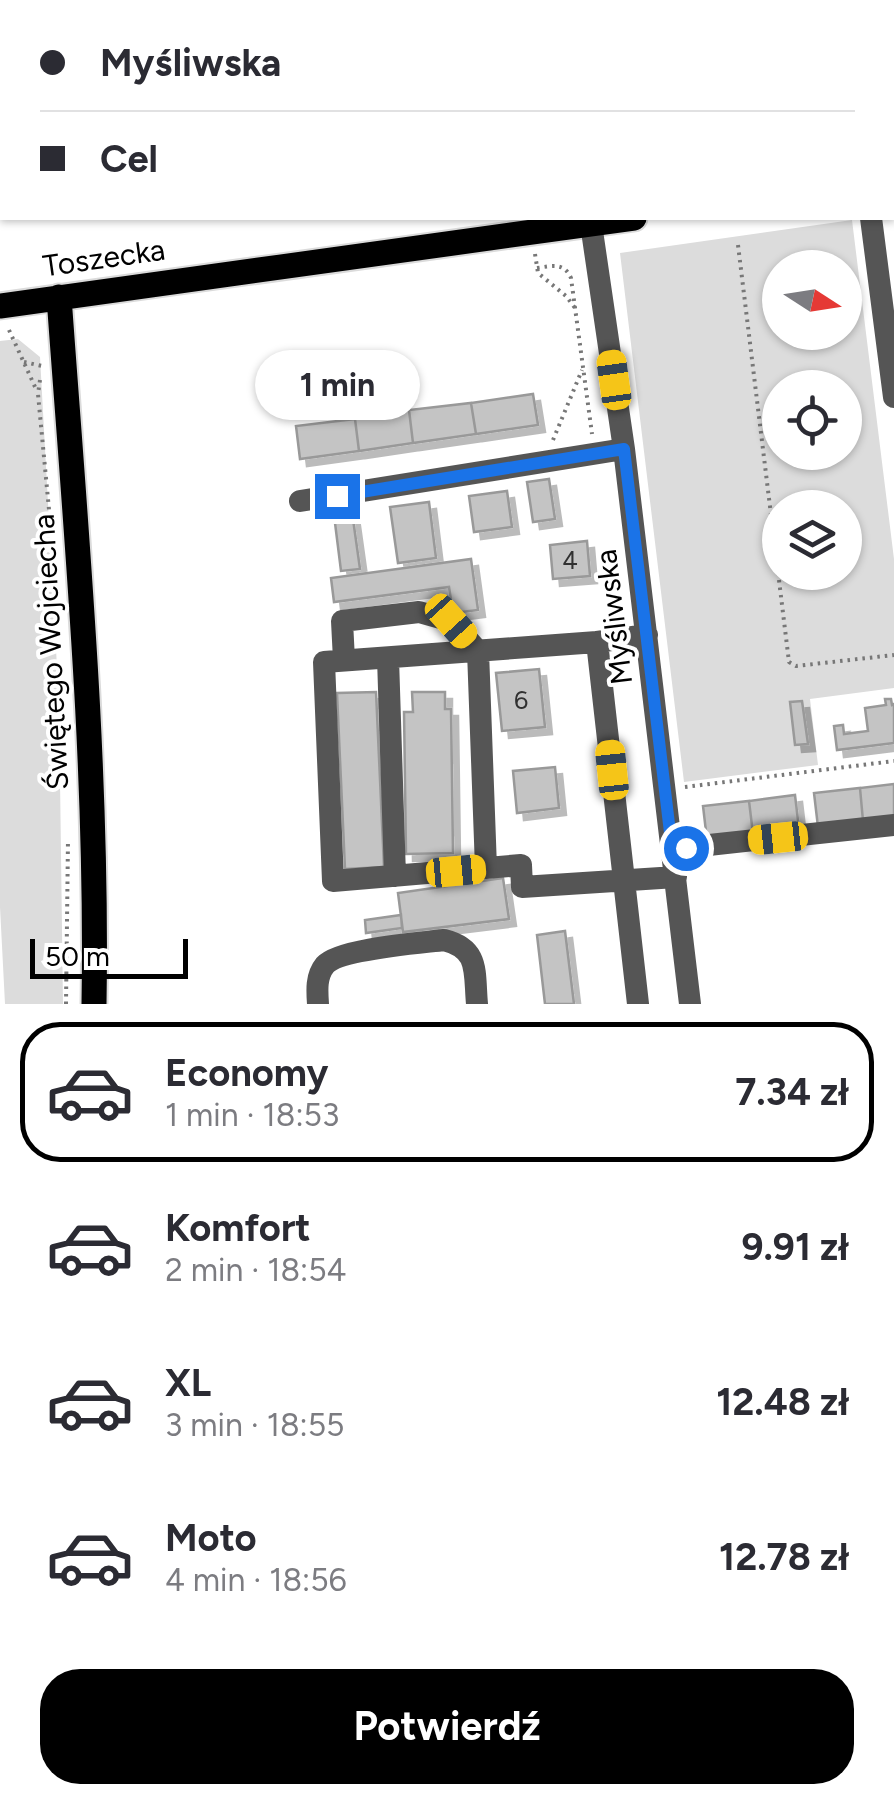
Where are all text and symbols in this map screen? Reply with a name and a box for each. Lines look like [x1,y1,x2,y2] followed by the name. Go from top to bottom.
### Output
[100,40,281,86] text: Myśliwska
[100,136,158,182] text: Cel
[40,231,167,284] street label: Toszecka
[762,250,862,350] north arrow
[762,250,862,590] map controls
[595,348,633,412] car
[255,351,420,421] callout: 1 min
[300,366,375,404] text: 1 min
[762,370,862,470] button: locate
[315,474,360,519] route end
[762,490,862,590] button: layers
[25,513,76,791] street label: Świętego Wojciecha
[562,545,578,575] house number: 4
[587,547,640,687] street label: Myśliwska
[420,589,482,653] car
[514,685,528,715] house number: 6
[594,739,630,801] car
[747,820,809,856] car
[664,826,709,871] route start
[425,853,487,889] car
[30,934,188,978] scale bar
[45,939,110,973] text: 50 m
[45,1047,135,1137] icon: car
[165,1050,328,1096] text: Economy
[735,1069,849,1115] text: 7.34 zł
[165,1096,339,1134] text: 1 min · 18:53
[45,1202,135,1292] icon: car
[165,1205,311,1251] text: Komfort
[741,1224,849,1270] text: 9.91 zł
[165,1251,346,1289] text: 2 min · 18:54
[45,1357,135,1447] icon: car
[165,1360,211,1406] text: XL
[716,1379,849,1425] text: 12.48 zł
[165,1406,345,1444] text: 3 min · 18:55
[45,1512,135,1602] icon: car
[165,1515,257,1561] text: Moto
[719,1534,849,1580] text: 12.78 zł
[165,1561,347,1599] text: 4 min · 18:56
[40,1669,854,1784] button: Potwierdź

